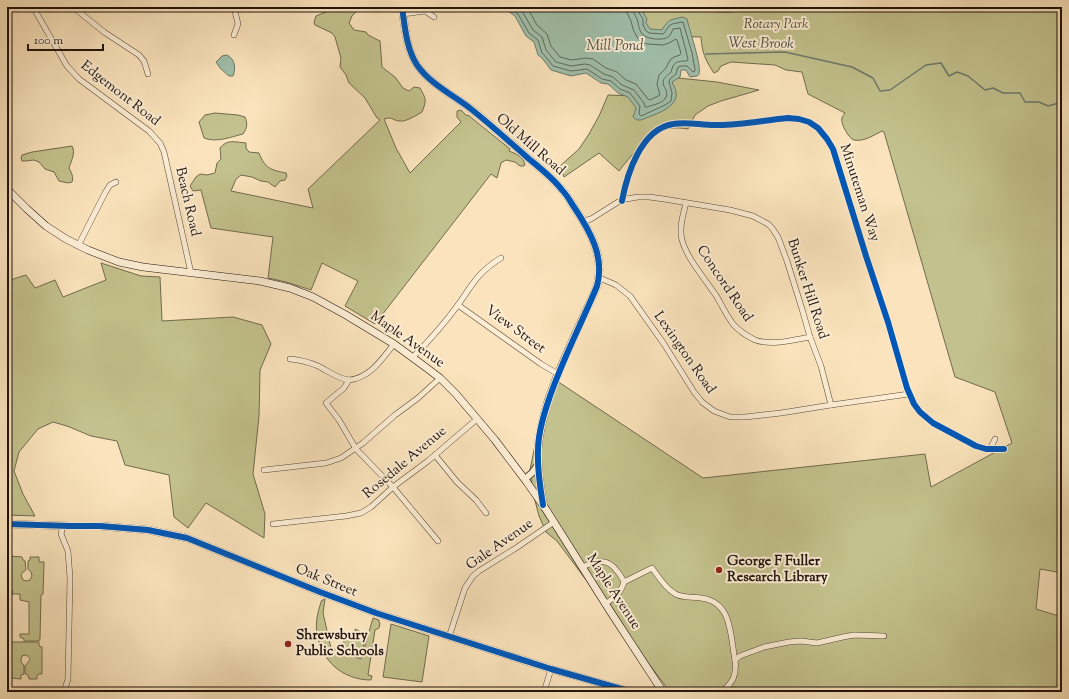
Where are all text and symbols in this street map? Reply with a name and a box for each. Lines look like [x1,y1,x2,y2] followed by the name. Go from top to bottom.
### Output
[744,15,809,35] park label: Rotary Park
[28,26,103,52] scale bar
[34,32,63,50] text: 100 m
[728,33,794,55] water label: West Brook
[586,36,644,57] water label: Mill Pond
[76,57,164,131] street label: Edgemont Road
[491,109,569,181] street label: Old Mill Road
[834,142,884,244] street label: Minuteman Way
[169,165,205,239] street label: Beach Road
[781,236,833,342] street label: Bunker Hill Road
[691,242,757,326] street label: Concord Road
[481,301,549,359] street label: View Street
[366,307,448,373] street label: Maple Avenue
[648,308,720,398] street label: Lexington Road
[359,422,451,504] street label: Rosedale Avenue
[462,514,538,576] street label: Gale Avenue
[581,550,645,634] street label: Maple Avenue
[727,552,828,588] place label: George F Fuller Research Library
[292,560,360,603] street label: Oak Street
[714,565,724,575] marker: George F Fuller Research Library
[296,626,384,662] place label: Shrewsbury Public Schools
[283,639,293,649] marker: Shrewsbury Public Schools

